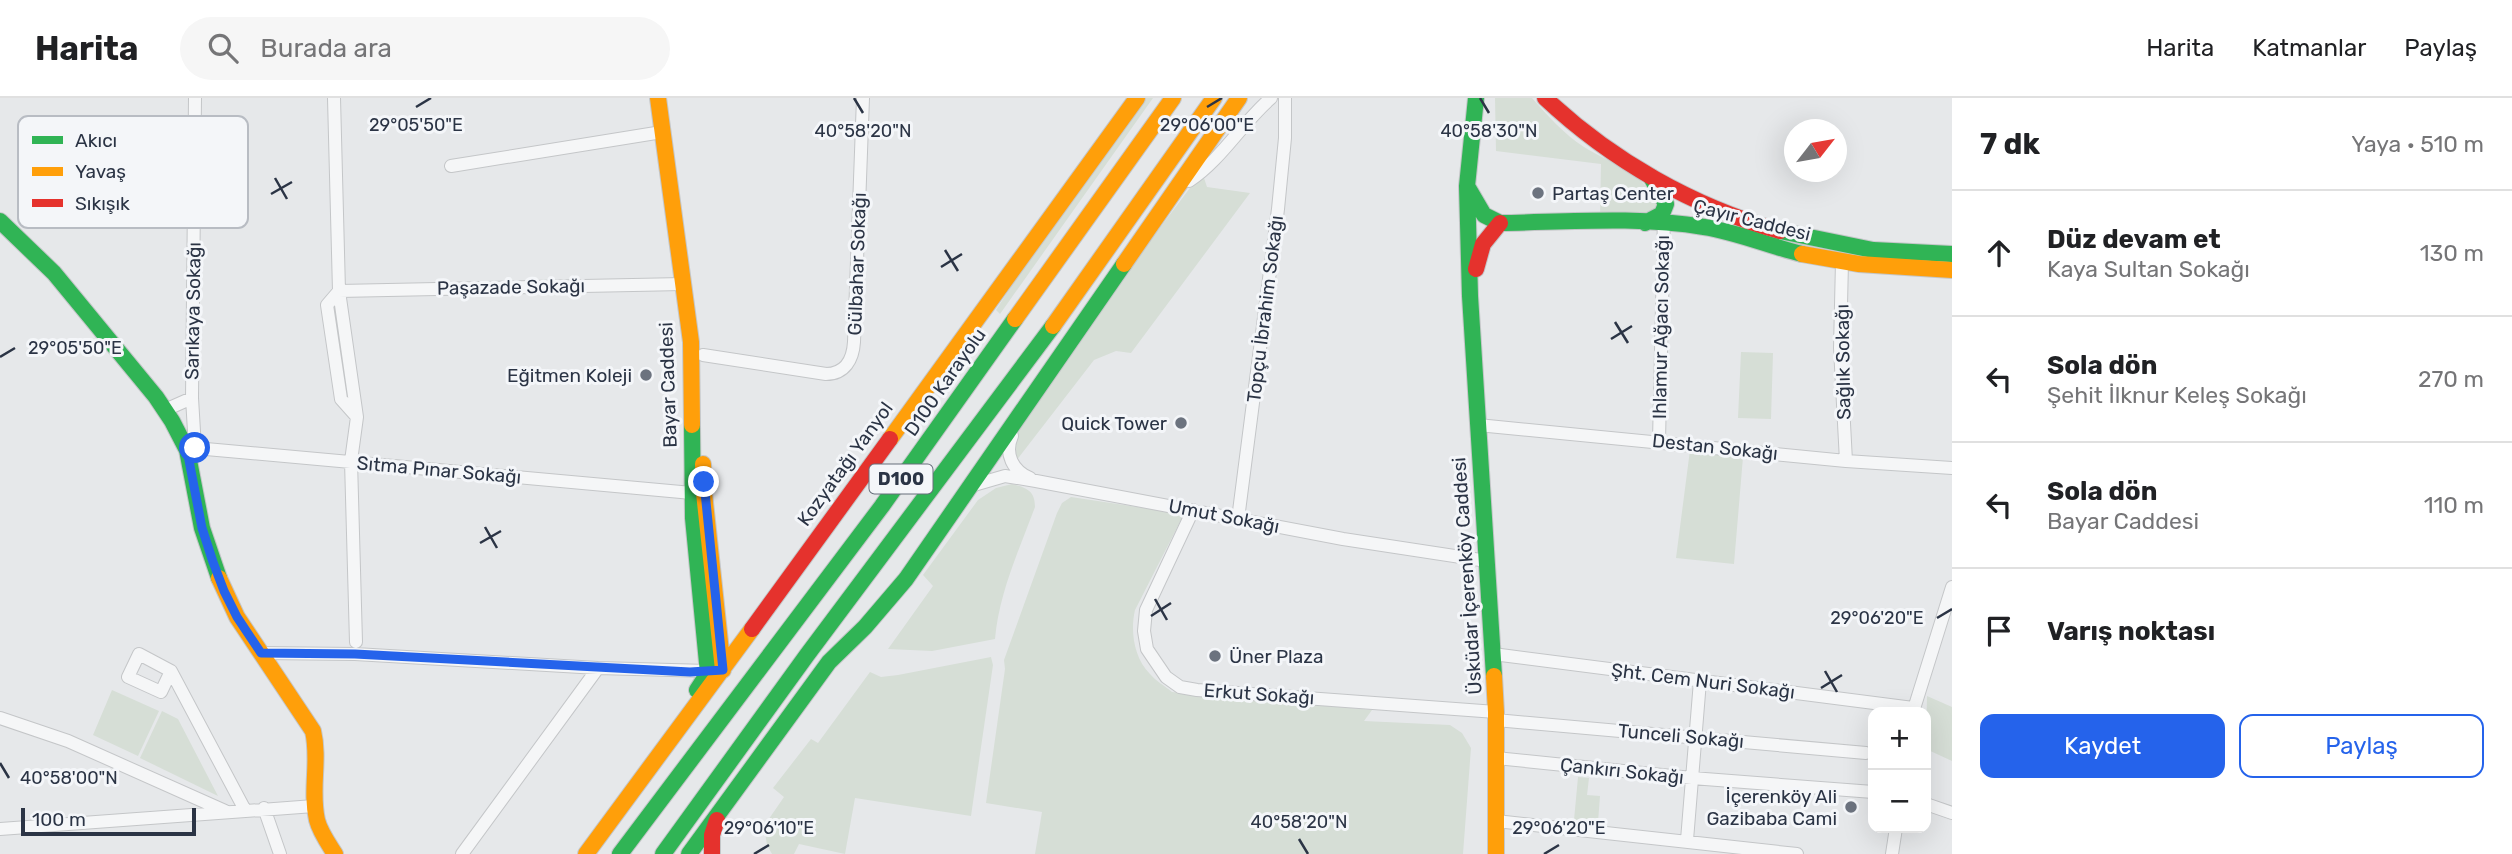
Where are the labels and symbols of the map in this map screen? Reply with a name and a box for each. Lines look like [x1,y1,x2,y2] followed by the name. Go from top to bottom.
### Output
[369,114,463,136] text: 29°05'50"E
[1160,114,1254,136] text: 29°06'00"E
[18,116,248,228] legend
[1784,119,1847,182] north arrow
[815,120,911,142] text: 40°58'20"N
[1440,120,1538,142] text: 40°58'30"N
[75,129,117,152] text: Akıcı
[75,160,126,183] text: Yavaş
[1552,182,1675,205] place label: Partaş Center
[1530,185,1546,201] marker: Partaş Center
[75,192,130,215] text: Sıkışık
[843,192,871,336] street label: Gülbahar Sokağı
[1691,194,1813,246] street label: Çayır Caddesi
[1242,214,1288,404] street label: Topçu İbrahim Sokağı
[1648,235,1674,419] street label: Ihlamur Ağacı Sokağı
[180,242,206,380] street label: Sarıkaya Sokağı
[437,274,585,300] street label: Paşazade Sokağı
[1830,304,1856,420] street label: Sağlık Sokağı
[654,322,682,448] street label: Bayar Caddesi
[899,324,991,440] street label: D100 Karayolu
[28,337,122,359] text: 29°05'50"E
[507,364,632,387] place label: Eğitmen Koleji
[638,367,654,383] marker: Eğitmen Koleji
[792,398,898,530] street label: Kozyatağı Yanyol
[1061,412,1168,435] place label: Quick Tower
[1173,415,1189,431] marker: Quick Tower
[1651,429,1779,465] street label: Destan Sokağı
[179,432,210,463] route start
[356,451,522,489] street label: Sıtma Pınar Sokağı
[1447,456,1487,696] street label: Üsküdar İçerenköy Caddesi
[870,464,932,494] road number: D100
[688,466,719,497] route end
[1167,494,1281,538] street label: Umut Sokağı
[1830,607,1924,629] text: 29°06'20"E
[1229,645,1323,668] place label: Üner Plaza
[1207,648,1223,664] marker: Üner Plaza
[1610,658,1796,704] street label: Şht. Cem Nuri Sokağı
[1203,679,1315,709] street label: Erkut Sokağı
[1617,719,1745,753] street label: Tunceli Sokağı
[1559,753,1685,789] street label: Çankırı Sokağı
[20,767,118,789] text: 40°58'00"N
[1706,785,1837,830] place label: İçerenköy Ali Gazibaba Cami
[1843,799,1859,815] marker: İçerenköy Ali Gazibaba Cami
[21,805,196,837] scale bar
[1251,811,1347,833] text: 40°58'20"N
[724,817,814,839] text: 29°06'10"E
[1512,817,1606,839] text: 29°06'20"E

